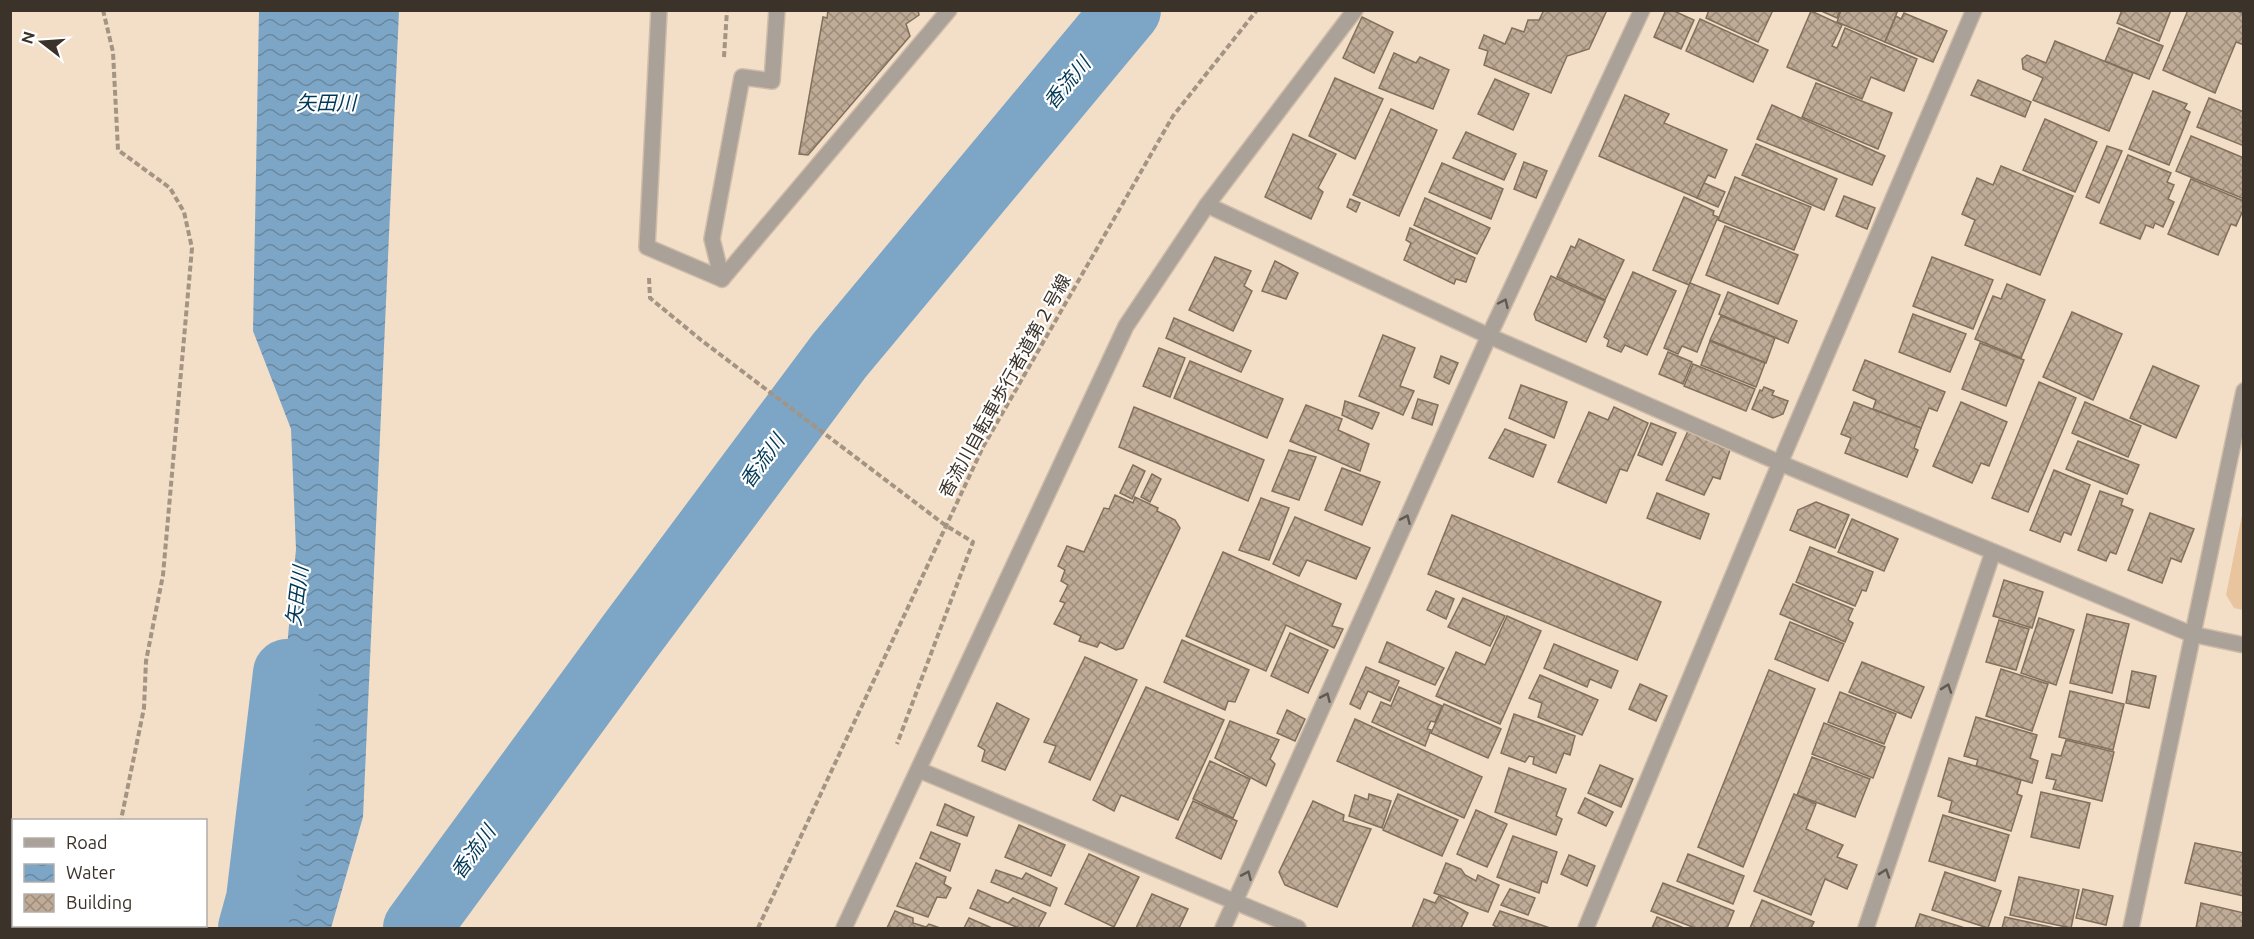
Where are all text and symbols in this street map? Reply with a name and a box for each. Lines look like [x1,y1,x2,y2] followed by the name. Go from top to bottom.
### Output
[12,12,72,72] north arrow
[17,29,38,46] text: N
[1039,51,1096,113] water label: 香流川
[296,91,358,114] water label: 矢田川
[934,270,1074,501] street label: 香流川自転車歩行者道第２号線
[1497,299,1509,310] one-way arrow
[735,428,790,492] water label: 香流川
[1399,515,1411,526] one-way arrow
[281,563,312,627] water label: 矢田川
[1940,683,1953,694] one-way arrow
[1319,693,1331,704] one-way arrow
[12,819,207,927] legend
[446,819,501,883] water label: 香流川
[66,832,108,852] text: Road
[66,862,116,882] text: Water
[1877,868,1890,879] one-way arrow
[1239,870,1251,881] one-way arrow
[66,892,132,912] text: Building

